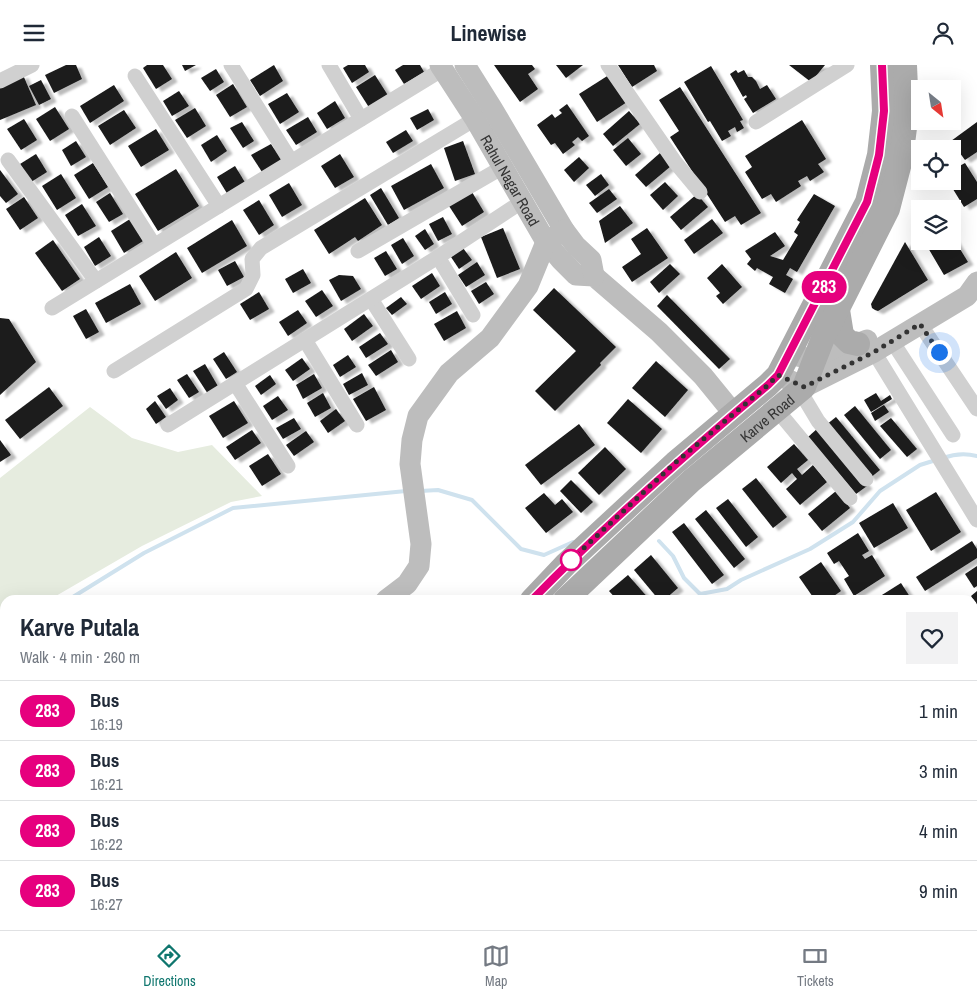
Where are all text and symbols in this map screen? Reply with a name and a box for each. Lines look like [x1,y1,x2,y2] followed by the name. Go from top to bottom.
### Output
[450,18,527,48] text: Linewise
[20,19,48,47] icon: menu
[929,19,957,47] icon: person
[911,80,961,130] north arrow
[911,80,961,250] map controls
[476,131,545,230] street label: Rahul Nagar Road
[911,140,961,190] button: locate
[911,200,961,250] button: layers
[795,271,853,303] line badge: 283
[812,274,836,299] text: 283
[927,340,952,365] your location
[735,389,799,447] street label: Karve Road
[560,549,582,571] unlabelled marker
[20,611,139,643] text: Karve Putala
[906,612,958,664] button: heart
[20,646,140,668] text: Walk · 4 min · 260 m
[90,687,119,713] text: Bus
[35,698,60,723] text: 283
[919,698,958,724] text: 1 min
[90,713,123,735] text: 16:19
[90,747,119,773] text: Bus
[35,758,60,783] text: 283
[919,758,958,784] text: 3 min
[90,773,123,795] text: 16:21
[90,807,119,833] text: Bus
[35,818,60,843] text: 283
[919,818,958,844] text: 4 min
[90,833,123,855] text: 16:22
[90,867,119,893] text: Bus
[35,878,60,903] text: 283
[919,878,958,904] text: 9 min
[90,893,123,915] text: 16:27
[143,942,196,990] tab: Directions
[482,942,510,990] tab: Map
[797,942,834,990] tab: Tickets

